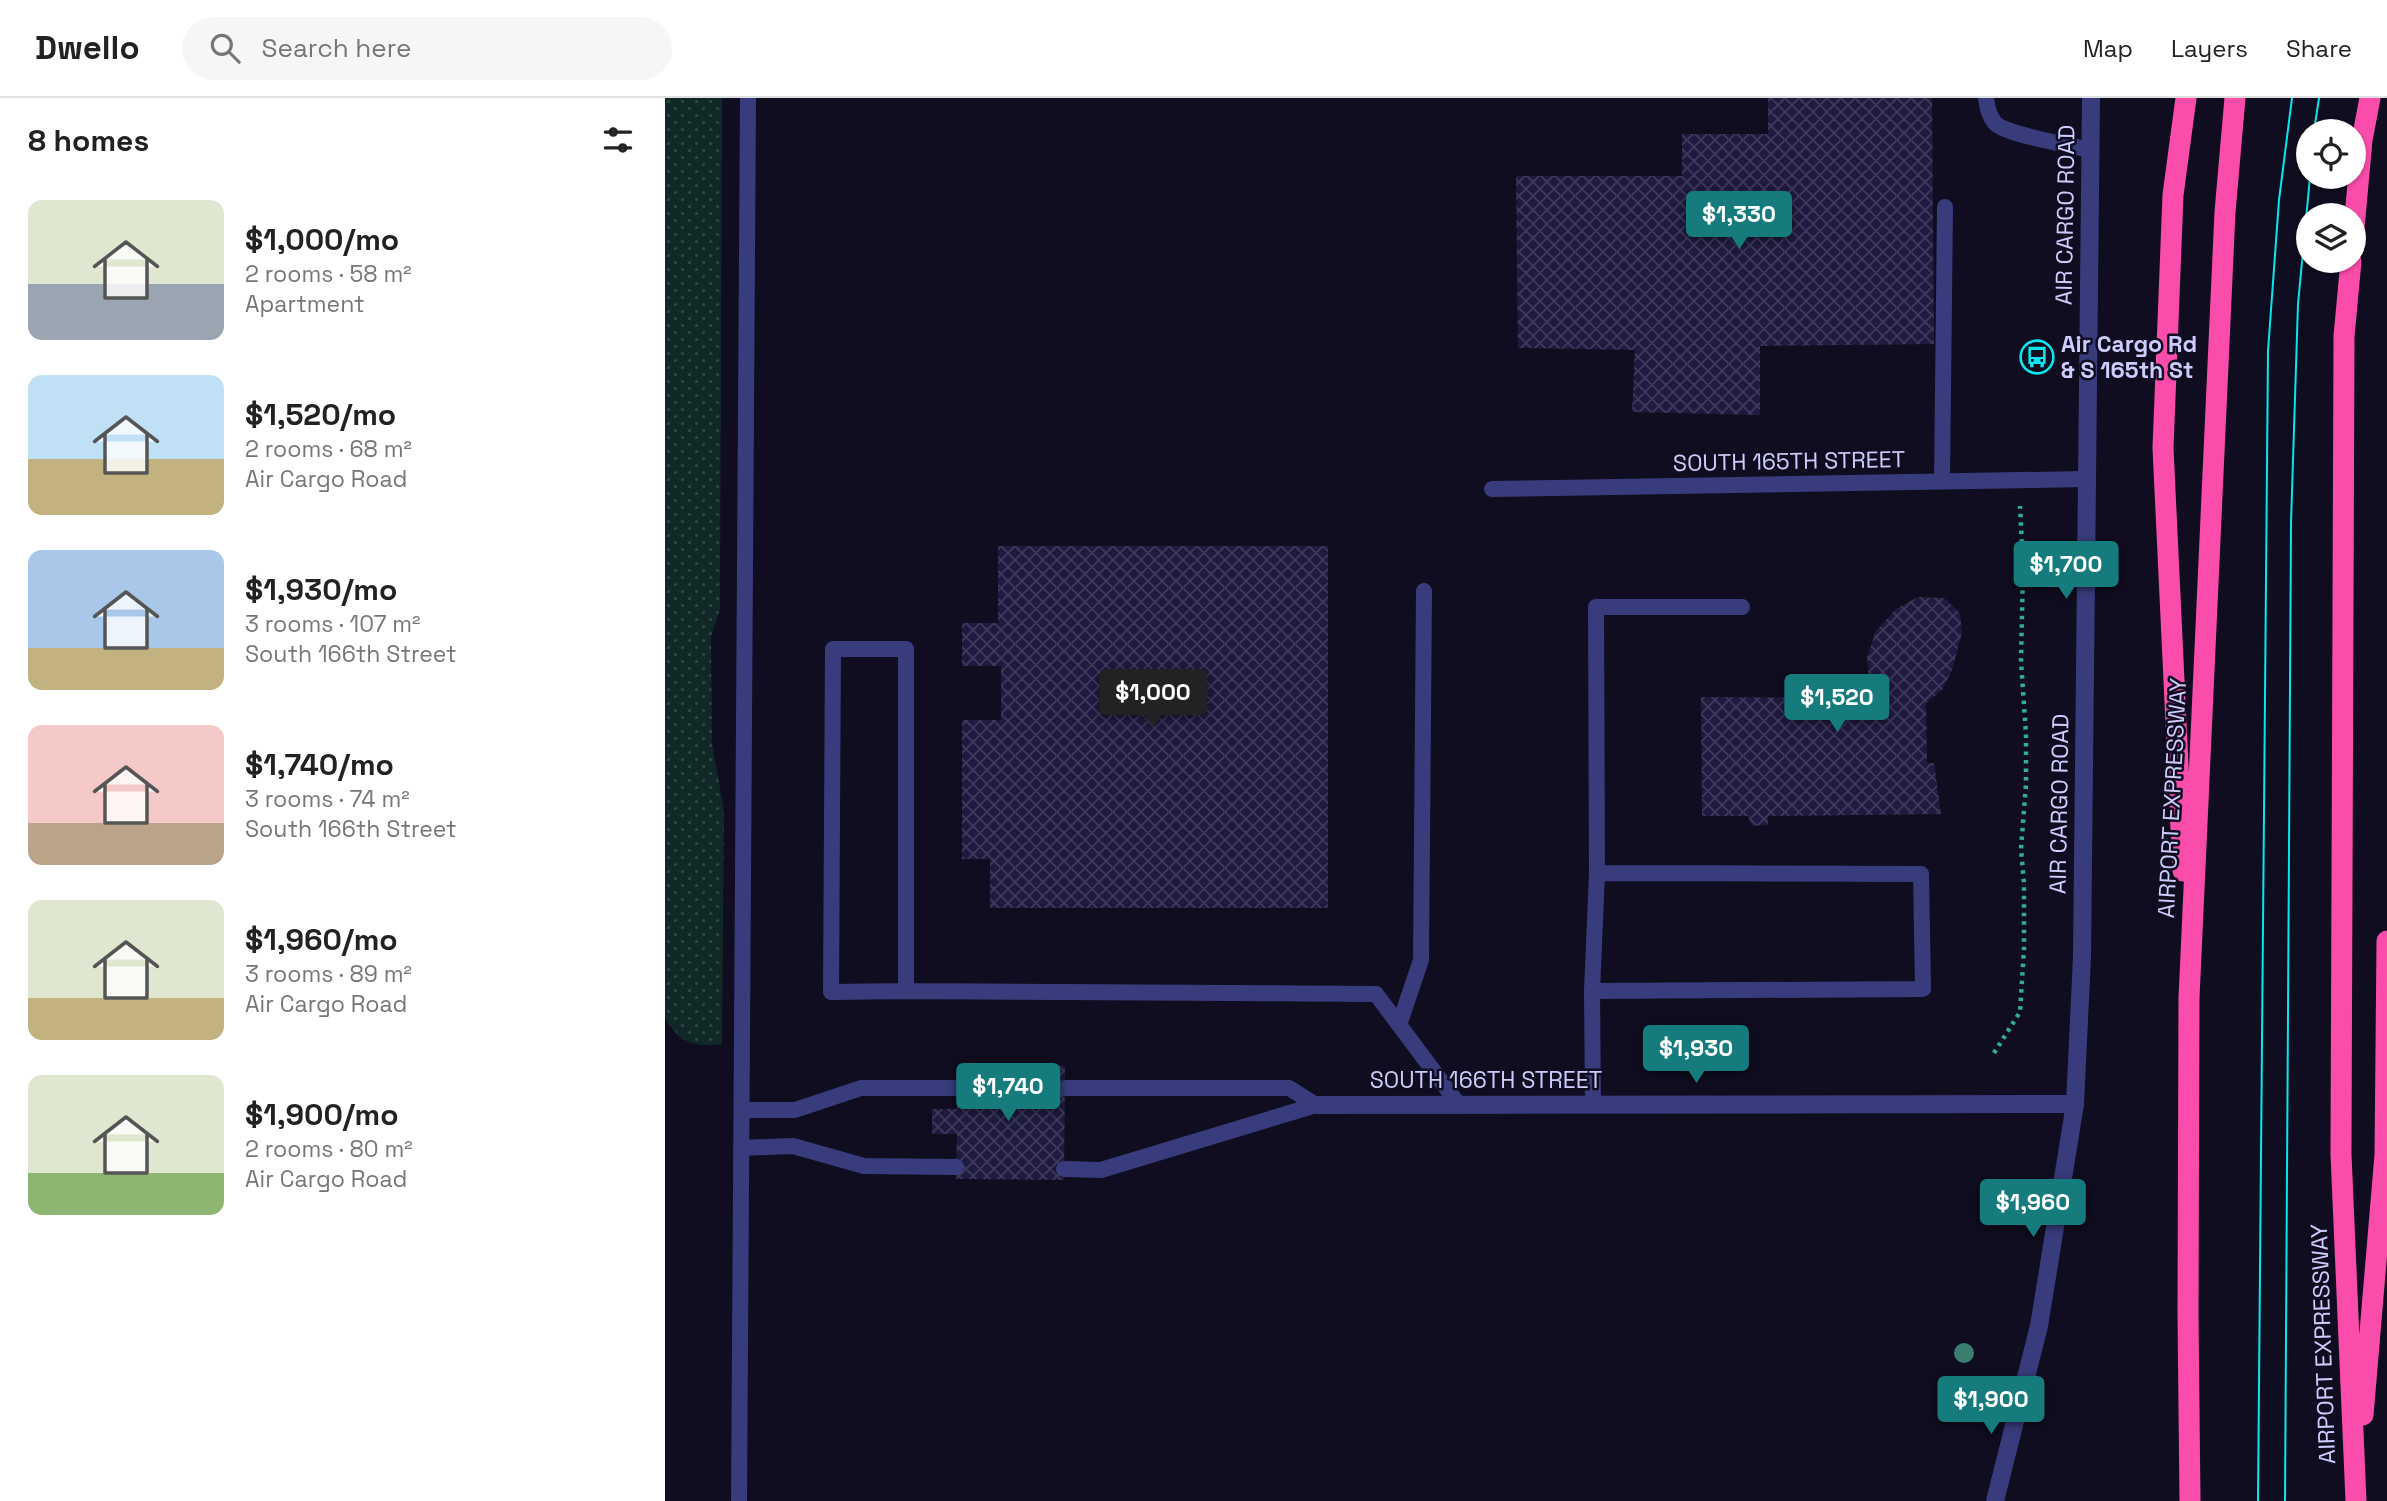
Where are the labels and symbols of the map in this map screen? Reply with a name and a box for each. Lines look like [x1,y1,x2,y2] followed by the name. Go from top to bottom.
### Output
[2048,125,2082,305] street label: AIR CARGO ROAD
[1682,192,1796,251] pin: $1,330
[2061,329,2197,385] place label: Air Cargo Rd & S 165th St
[2018,338,2056,376] bus stop icon: Air Cargo Rd & S 165th St
[1673,444,1905,478] street label: SOUTH 165TH STREET
[2009,542,2123,601] pin: $1,700
[1096,670,1210,729] pin: $1,000
[1780,674,1894,734] pin: $1,520
[2151,677,2193,919] street label: AIRPORT EXPRESSWAY
[2042,714,2076,894] street label: AIR CARGO ROAD
[1639,1026,1753,1085] pin: $1,930
[951,1063,1065,1123] pin: $1,740
[1370,1065,1602,1095] street label: SOUTH 166TH STREET
[1976,1180,2090,1239] pin: $1,960
[2304,1223,2342,1465] street label: AIRPORT EXPRESSWAY
[1934,1376,2048,1436] pin: $1,900

